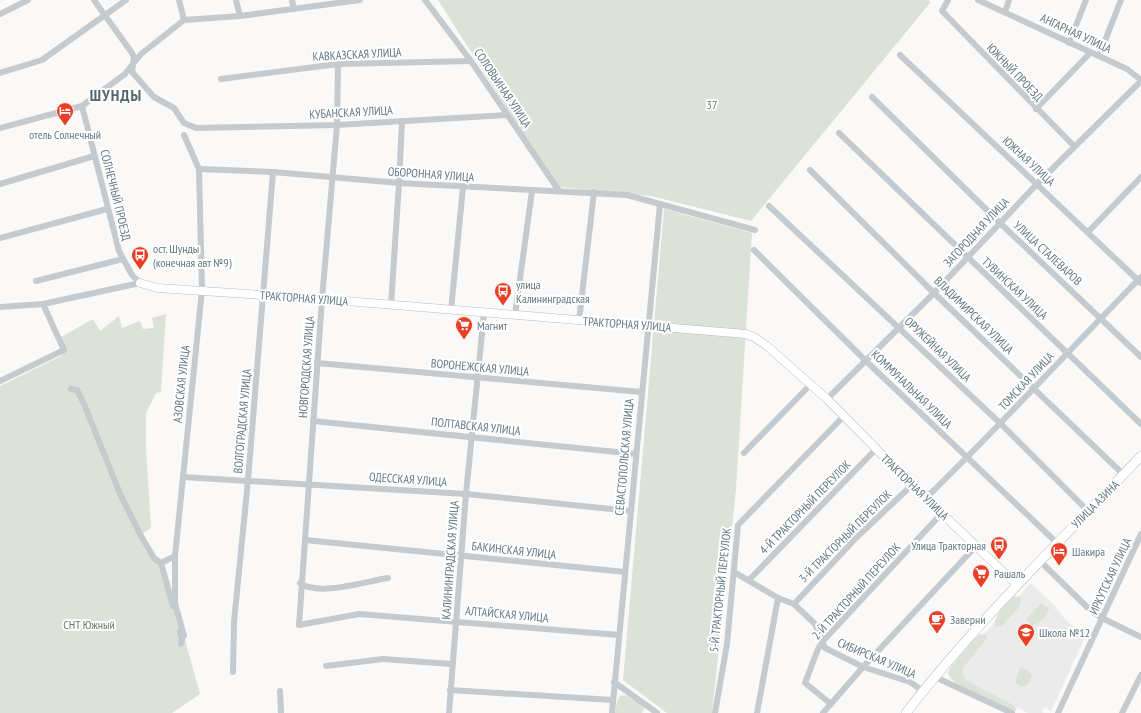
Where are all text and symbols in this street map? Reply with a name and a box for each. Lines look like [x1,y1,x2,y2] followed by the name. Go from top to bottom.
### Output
[1038,10,1114,56] street label: АНГАРНАЯ УЛИЦА
[984,40,1047,104] street label: ЮЖНЫЙ ПРОЕЗД
[312,44,402,64] street label: КАВКАЗСКАЯ УЛИЦА
[471,46,535,131] street label: СОЛОВЬИНАЯ УЛИЦА
[90,85,142,105] district label: ШУНДЫ
[707,97,717,112] park label: 37
[55,101,75,126] hotel icon: отель Солнечный
[309,102,393,122] street label: КУБАНСКАЯ УЛИЦА
[29,127,101,142] place label: отель Солнечный
[1000,133,1059,189] street label: ЮЖНАЯ УЛИЦА
[97,148,135,243] street label: СОЛНЕЧНЫЙ ПРОЕЗД
[387,163,475,185] street label: ОБОРОННАЯ УЛИЦА
[940,194,1012,270] street label: ЗАГОРОДНАЯ УЛИЦА
[1011,218,1085,289] street label: УЛИЦА СТАЛЕВАРОВ
[153,241,232,270] place label: ост. Шунды (конечная авт №9)
[130,245,150,270] bus stop icon: ост. Шунды (конечная авт №9)
[979,254,1051,322] street label: ТУВИНСКАЯ УЛИЦА
[931,273,1017,357] street label: ВЛАДИМИРСКАЯ УЛИЦА
[516,277,590,306] place label: улица Калининградская
[493,281,513,306] bus stop icon: улица Калининградская
[259,287,349,309] street label: ТРАКТОРНАЯ УЛИЦА
[582,313,672,335] street label: ТРАКТОРНАЯ УЛИЦА
[902,314,975,385] street label: ОРУЖЕЙНАЯ УЛИЦА
[295,315,317,418] street label: НОВГОРОДСКАЯ УЛИЦА
[454,315,474,340] supermarket icon: Магнит
[477,318,507,333] place label: Магнит
[169,344,193,424] street label: АЗОВСКАЯ УЛИЦА
[869,347,956,432] street label: КОММУНАЛЬНАЯ УЛИЦА
[995,349,1057,413] street label: ТОМСКАЯ УЛИЦА
[430,355,530,379] street label: ВОРОНЕЖСКАЯ УЛИЦА
[230,368,254,474] street label: ВОЛГОГРАДСКАЯ УЛИЦА
[611,397,637,516] street label: СЕВАСТОПОЛЬСКАЯ УЛИЦА
[430,414,522,438] street label: ПОЛТАВСКАЯ УЛИЦА
[878,451,952,523] street label: ТРАКТОРНАЯ УЛИЦА
[756,457,854,557] street label: 4-Й ТРАКТОРНЫЙ ПЕРЕУЛОК
[368,469,448,489] street label: ОДЕССКАЯ УЛИЦА
[1068,477,1122,531] street label: УЛИЦА АЗИНА
[796,486,895,585] street label: 3-Й ТРАКТОРНЫЙ ПЕРЕУЛОК
[438,500,462,620] street label: КАЛИНИНГРАДСКАЯ УЛИЦА
[706,527,734,653] street label: 5-Й ТРАКТОРНЫЙ ПЕРЕУЛОК
[989,535,1009,560] bus stop icon: Улица Тракторная
[1086,535,1134,617] street label: ИРКУТСКАЯ УЛИЦА
[471,538,557,562] street label: БАКИНСКАЯ УЛИЦА
[911,538,986,553] place label: Улица Тракторная
[809,539,903,642] street label: 2-Й ТРАКТОРНЫЙ ПЕРЕУЛОК
[1049,541,1069,566] hotel icon: Шакира
[1072,544,1105,559] place label: Шакира
[971,563,991,588] supermarket icon: Рашаль
[994,566,1026,581] place label: Рашаль
[465,603,550,625] street label: АЛТАЙСКАЯ УЛИЦА
[927,609,947,634] cafe icon: Заверни
[950,612,986,627] place label: Заверни
[63,617,115,632] park label: СНТ Южный
[1016,622,1036,647] school or university icon: Школа №12
[1039,625,1090,640] place label: Школа №12
[835,635,919,681] street label: СИБИРСКАЯ УЛИЦА

